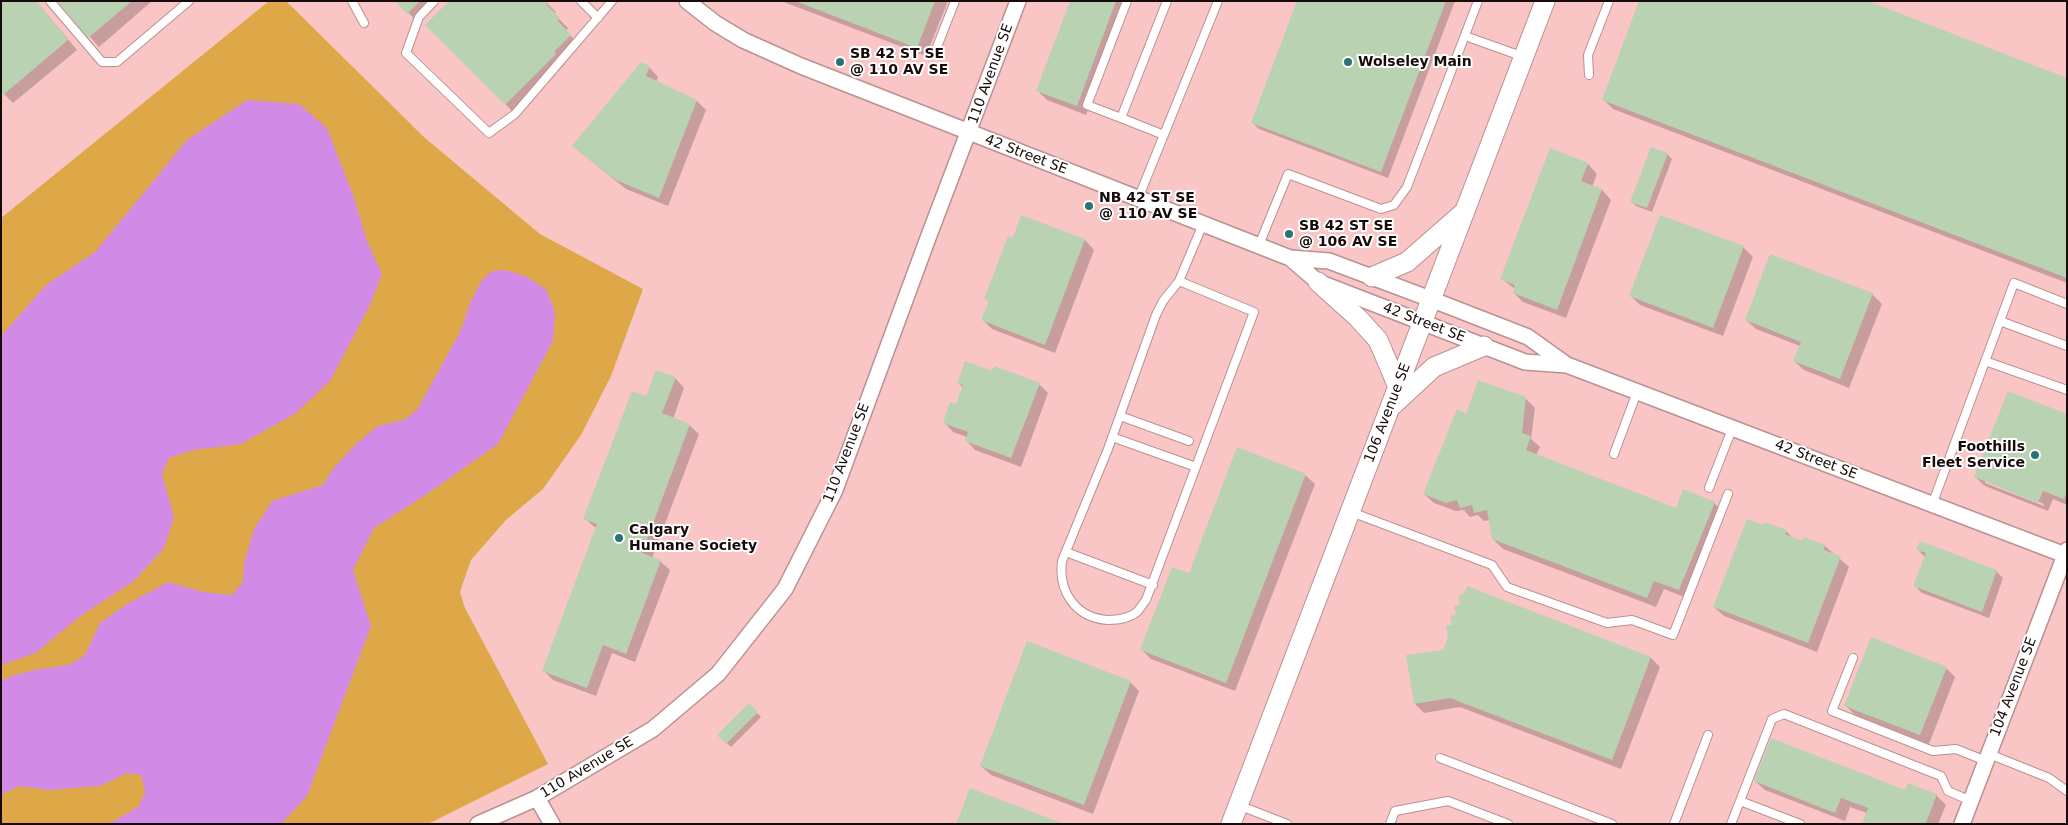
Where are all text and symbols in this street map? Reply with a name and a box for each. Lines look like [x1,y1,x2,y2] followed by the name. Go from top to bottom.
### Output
[965,22,1017,126] street label: 110 Avenue SE
[850,46,948,78] place label: SB 42 ST SE @ 110 AV SE
[1358,54,1472,70] place label: Wolseley Main
[834,56,846,68] marker: SB 42 ST SE @ 110 AV SE
[1342,56,1354,68] marker: Wolseley Main
[982,132,1070,178] street label: 42 Street SE
[1099,190,1197,222] place label: NB 42 ST SE @ 110 AV SE
[1083,200,1095,212] marker: NB 42 ST SE @ 110 AV SE
[1299,218,1397,250] place label: SB 42 ST SE @ 106 AV SE
[1283,228,1295,240] marker: SB 42 ST SE @ 106 AV SE
[1380,300,1468,346] street label: 42 Street SE
[1361,361,1415,465] street label: 106 Avenue SE
[820,401,874,505] street label: 110 Avenue SE
[1772,437,1860,483] street label: 42 Street SE
[1922,439,2025,472] place label: Foothills Fleet Service
[2029,449,2041,461] marker: Foothills Fleet Service
[629,522,757,554] place label: Calgary Humane Society
[613,532,625,544] marker: Calgary Humane Society
[1987,635,2041,739] street label: 104 Avenue SE
[538,734,636,802] street label: 110 Avenue SE

